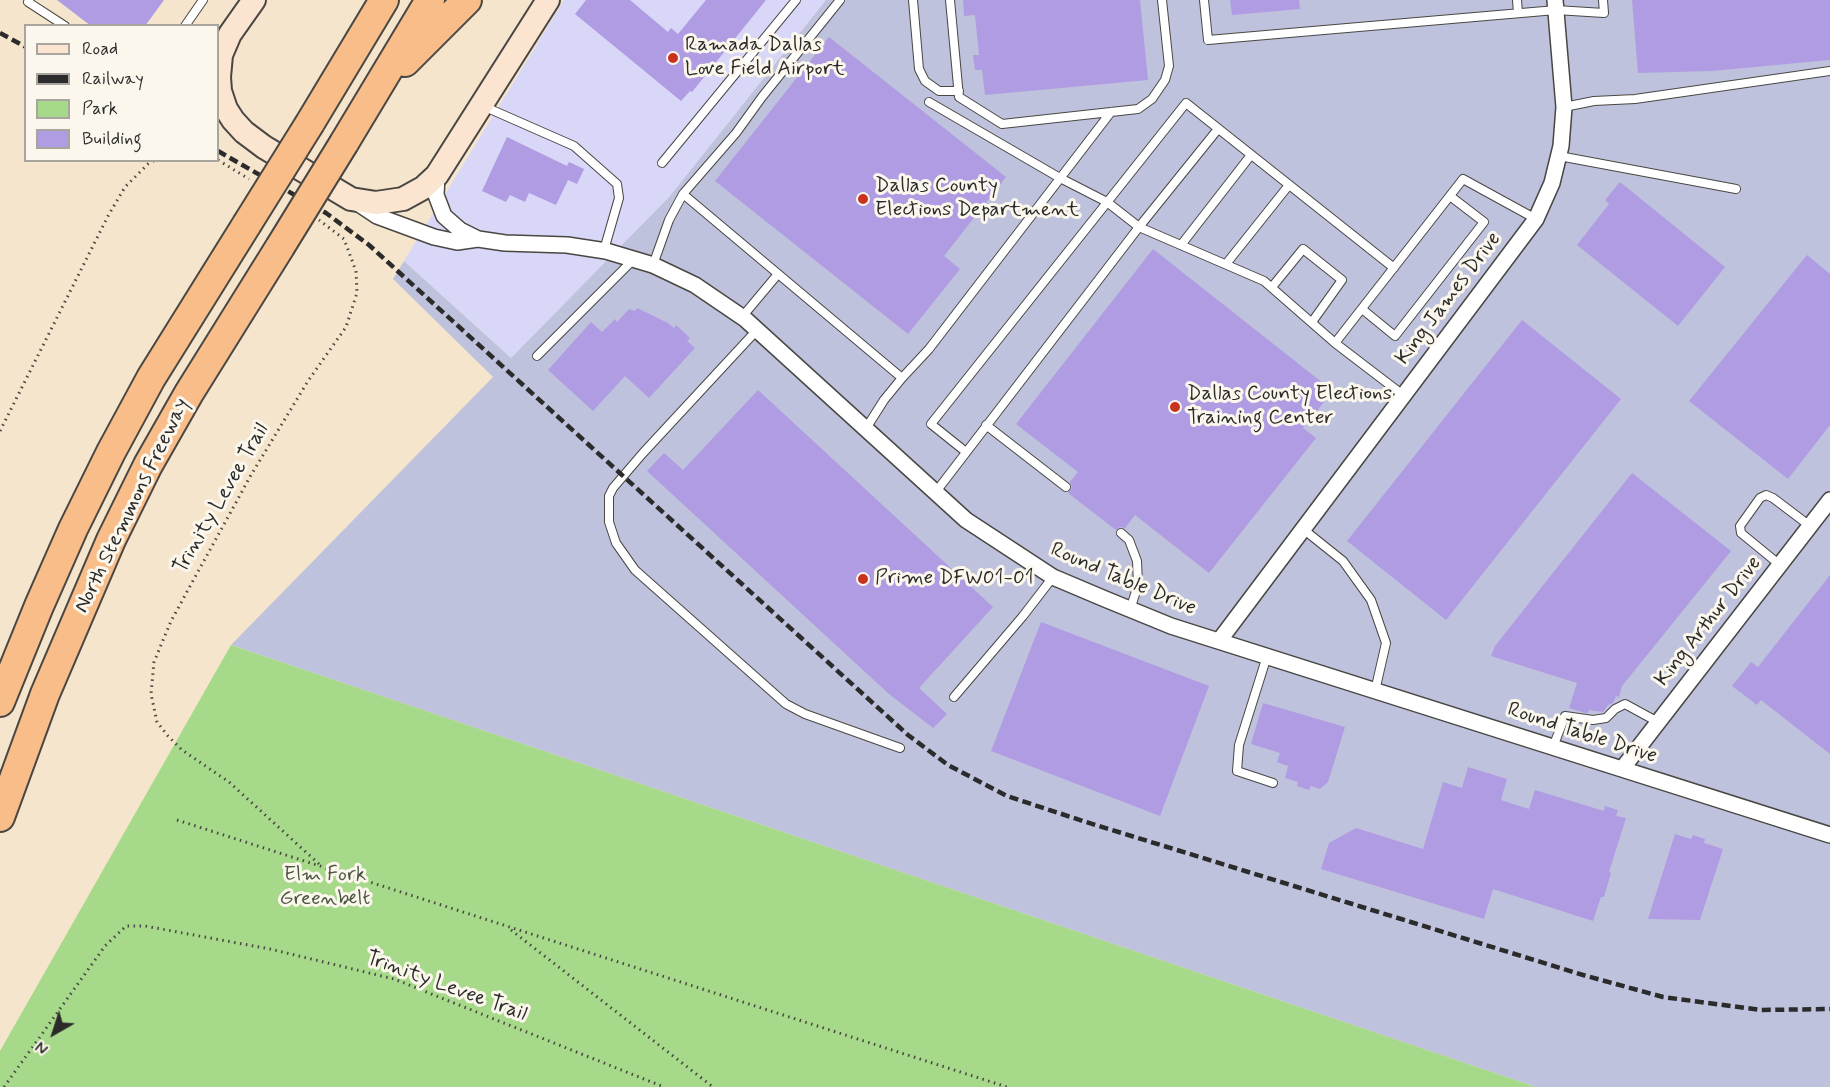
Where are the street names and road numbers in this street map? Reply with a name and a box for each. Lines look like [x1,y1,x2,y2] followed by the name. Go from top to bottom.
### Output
[1391,228,1507,370] street label: King James Drive
[70,395,196,617] street label: North Stemmons Freeway
[169,419,275,579] street label: Trinity Levee Trail
[1046,538,1200,622] street label: Round Table Drive
[1650,552,1768,692] street label: King Arthur Drive
[1504,698,1660,770] street label: Round Table Drive
[362,946,530,1028] street label: Trinity Levee Trail

